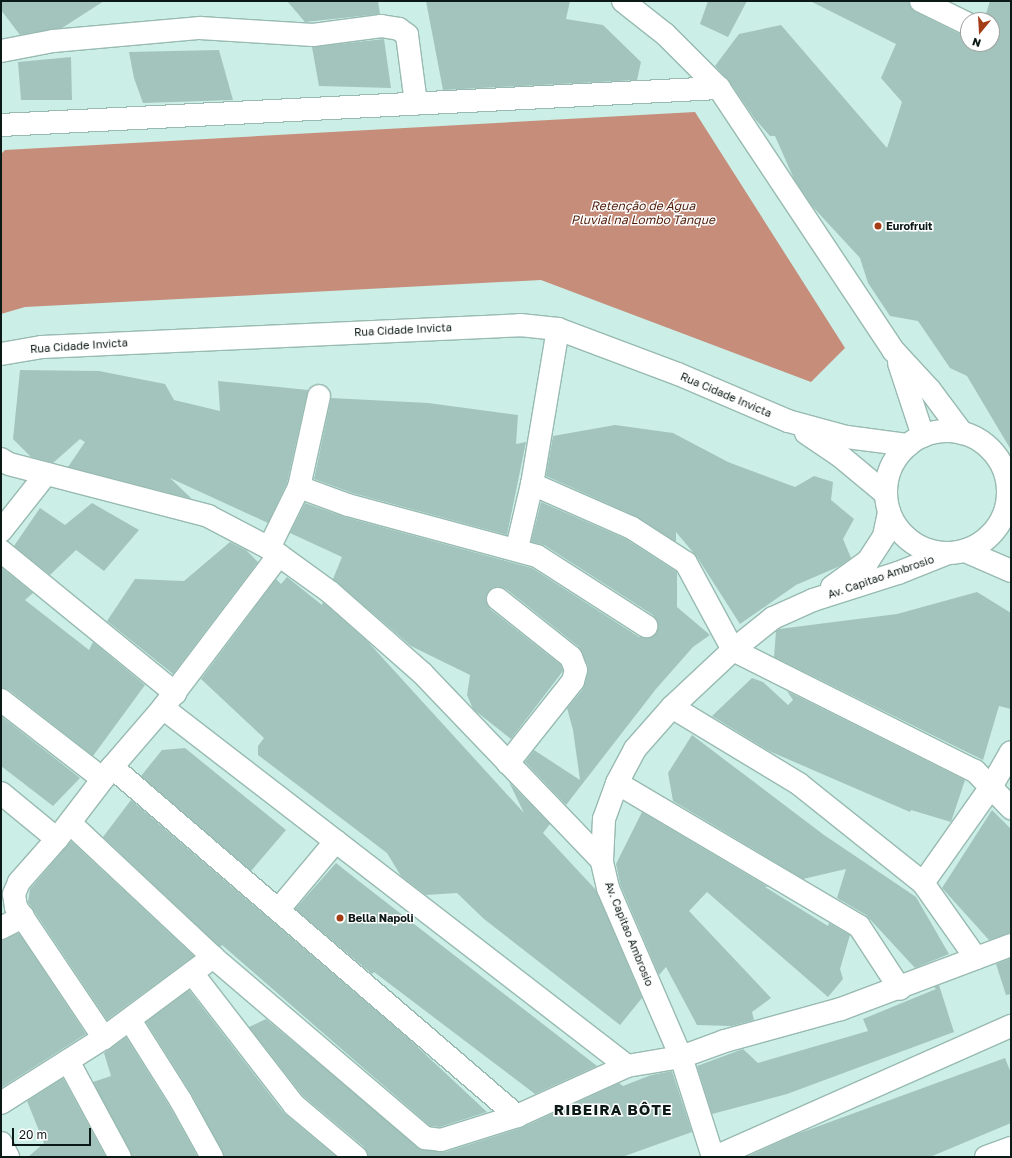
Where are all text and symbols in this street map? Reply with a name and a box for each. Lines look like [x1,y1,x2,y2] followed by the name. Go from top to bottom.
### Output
[960,12,1000,52] north arrow
[970,35,982,50] text: N
[571,199,715,227] water label: Retenção de Água Pluvial na Lombo Tanque
[886,219,932,233] place label: Eurofruit
[873,221,883,231] marker: Eurofruit
[354,321,452,339] street label: Rua Cidade Invicta
[30,336,128,356] street label: Rua Cidade Invicta
[678,370,774,420] street label: Rua Cidade Invicta
[826,553,936,601] street label: Av. Capitao Ambrosio
[602,880,656,988] street label: Av. Capitao Ambrosio
[348,911,414,925] place label: Bella Napoli
[335,913,345,923] marker: Bella Napoli
[554,1101,672,1119] district label: RIBEIRA BÔTE
[14,1120,93,1146] scale bar
[19,1127,47,1142] text: 20 m

